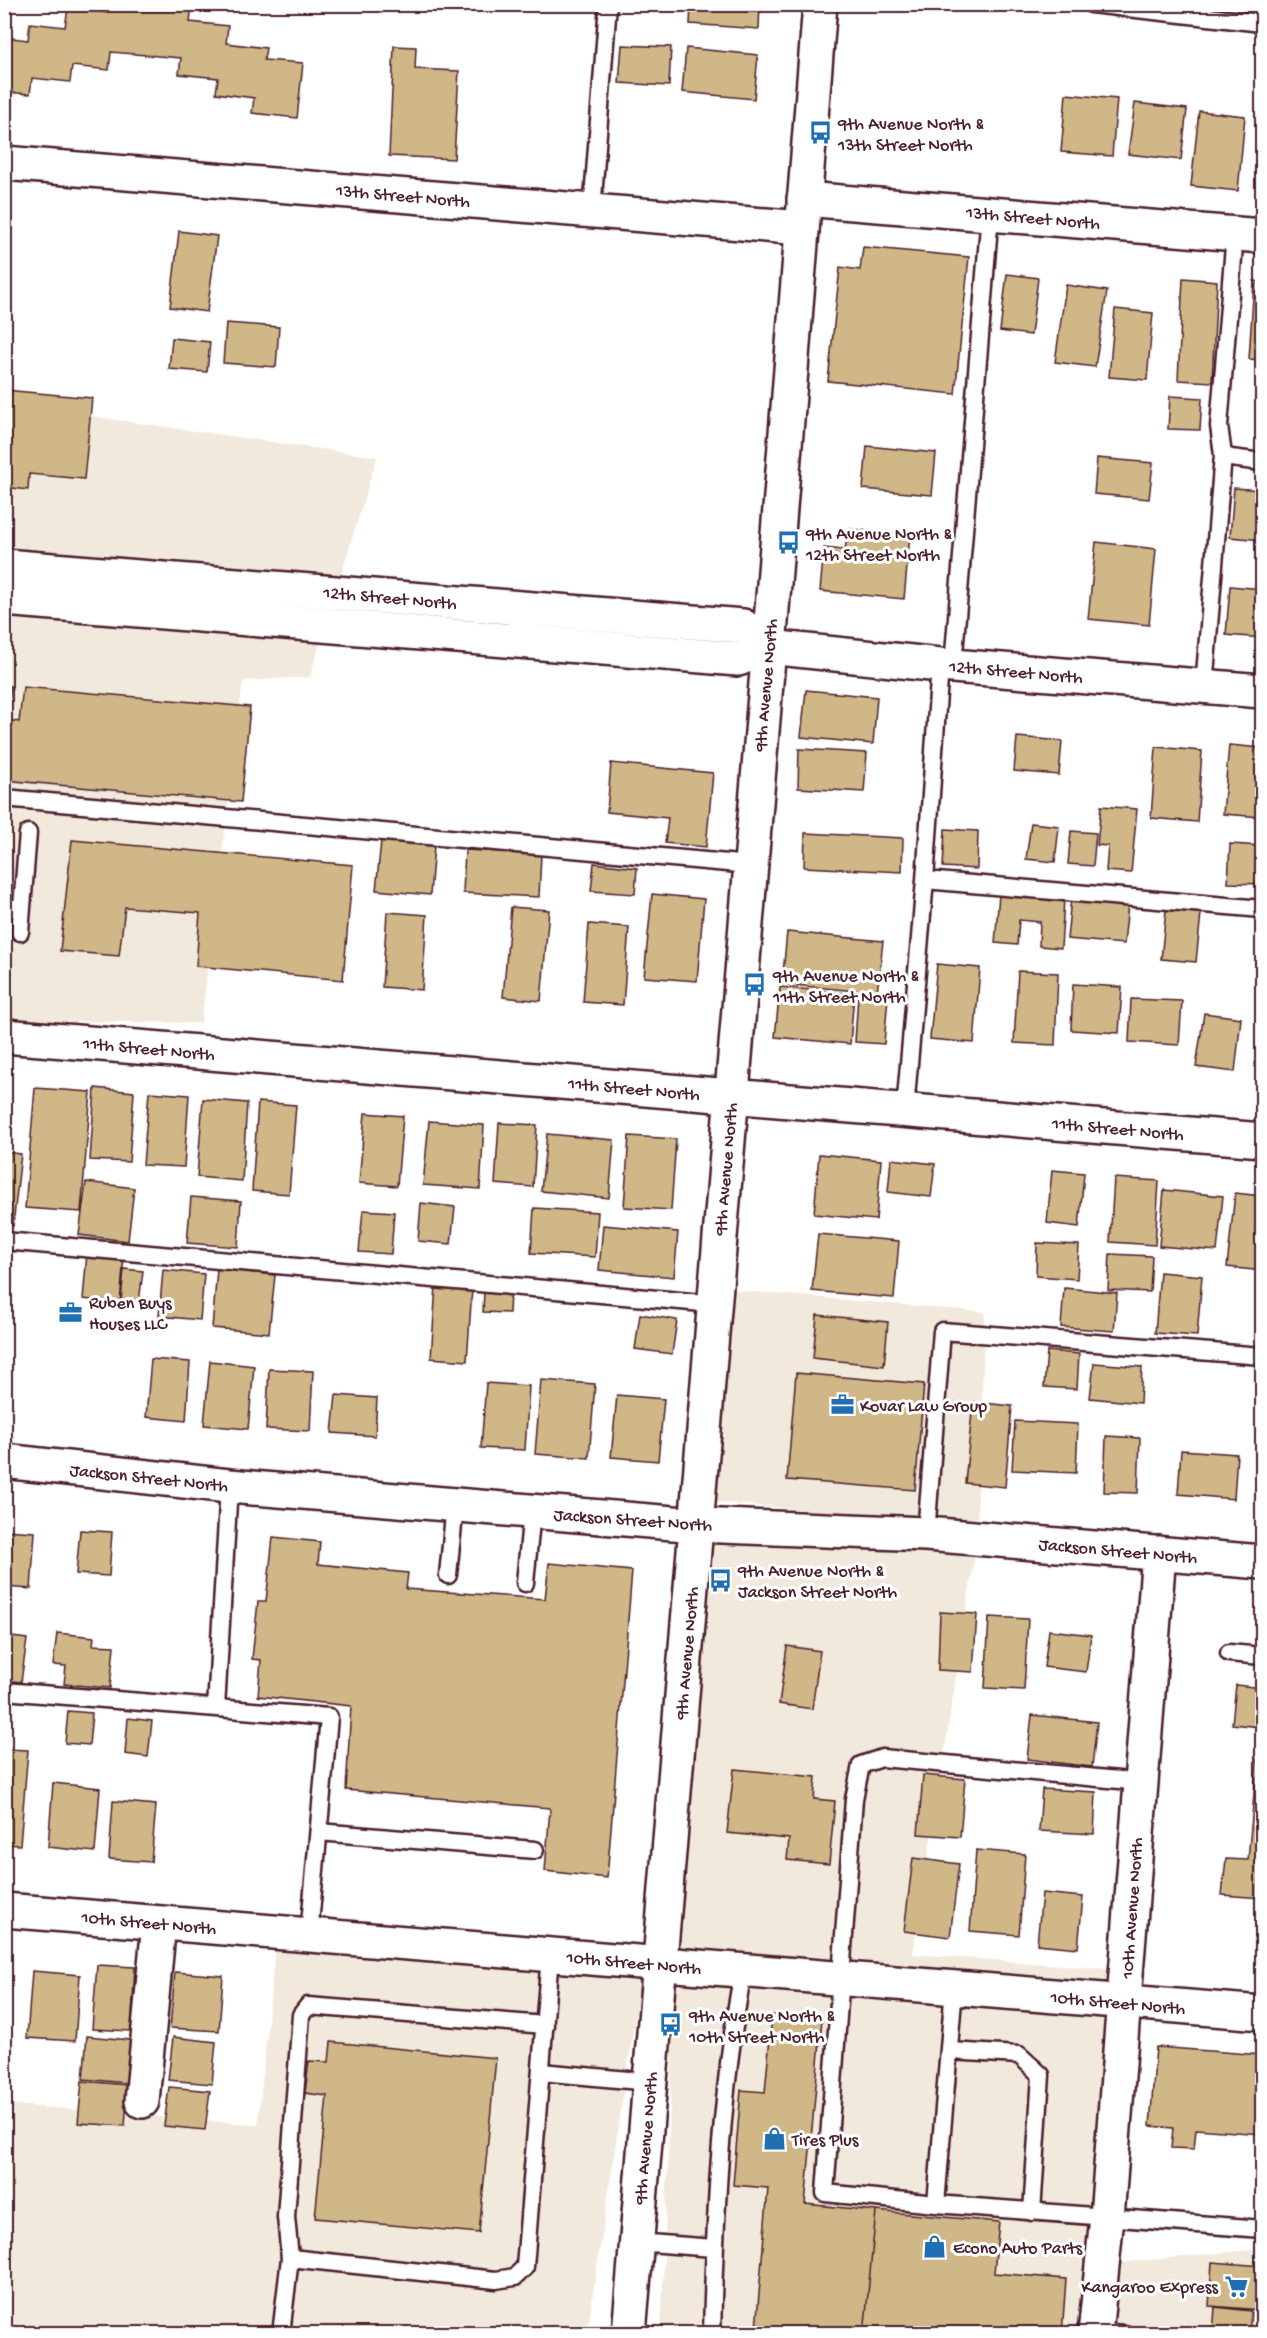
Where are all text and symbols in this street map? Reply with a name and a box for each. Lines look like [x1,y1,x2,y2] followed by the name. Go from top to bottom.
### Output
[837,115,984,157] place label: 9th Avenue North & 13th Street North
[807,120,833,146] bus stop icon: 9th Avenue North & 13th Street North
[334,181,471,214] street label: 13th Street North
[964,203,1101,236] street label: 13th Street North
[805,525,952,567] place label: 9th Avenue North & 12th Street North
[775,530,801,556] bus stop icon: 9th Avenue North & 12th Street North
[321,583,458,616] street label: 12th Street North
[751,618,784,753] street label: 9th Avenue North
[947,657,1084,690] street label: 12th Street North
[772,967,919,1009] place label: 9th Avenue North & 11th Street North
[742,972,768,998] bus stop icon: 9th Avenue North & 11th Street North
[81,1034,216,1067] street label: 11th Street North
[566,1074,701,1107] street label: 11th Street North
[711,1102,744,1237] street label: 9th Avenue North
[1050,1114,1185,1147] street label: 11th Street North
[89,1294,173,1336] place label: Ruben Buys Houses LLC
[58,1299,84,1325] office icon: Ruben Buys Houses LLC
[829,1392,855,1418] office icon: Kovar Law Group
[860,1397,987,1418] place label: Kovar Law Group
[68,1461,229,1498] street label: Jackson Street North
[553,1505,713,1538] street label: Jackson Street North
[1038,1535,1198,1570] street label: Jackson Street North
[737,1562,898,1604] place label: 9th Avenue North & Jackson Street North
[707,1567,733,1593] bus stop icon: 9th Avenue North & Jackson Street North
[672,1586,705,1721] street label: 9th Avenue North
[1118,1836,1149,1981] street label: 10th Avenue North
[79,1908,218,1941] street label: 10th Street North
[564,1948,703,1981] street label: 10th Street North
[1048,1988,1187,2021] street label: 10th Street North
[688,2007,835,2049] place label: 9th Avenue North & 10th Street North
[658,2012,684,2038] bus stop icon: 9th Avenue North & 10th Street North
[631,2071,664,2206] street label: 9th Avenue North
[761,2126,787,2152] shop icon: Tires Plus
[791,2131,860,2152] place label: Tires Plus
[922,2234,948,2260] shop icon: Econo Auto Parts
[953,2239,1083,2260] place label: Econo Auto Parts
[1223,2273,1249,2299] supermarket icon: Kangaroo Express
[1082,2278,1219,2299] place label: Kangaroo Express

